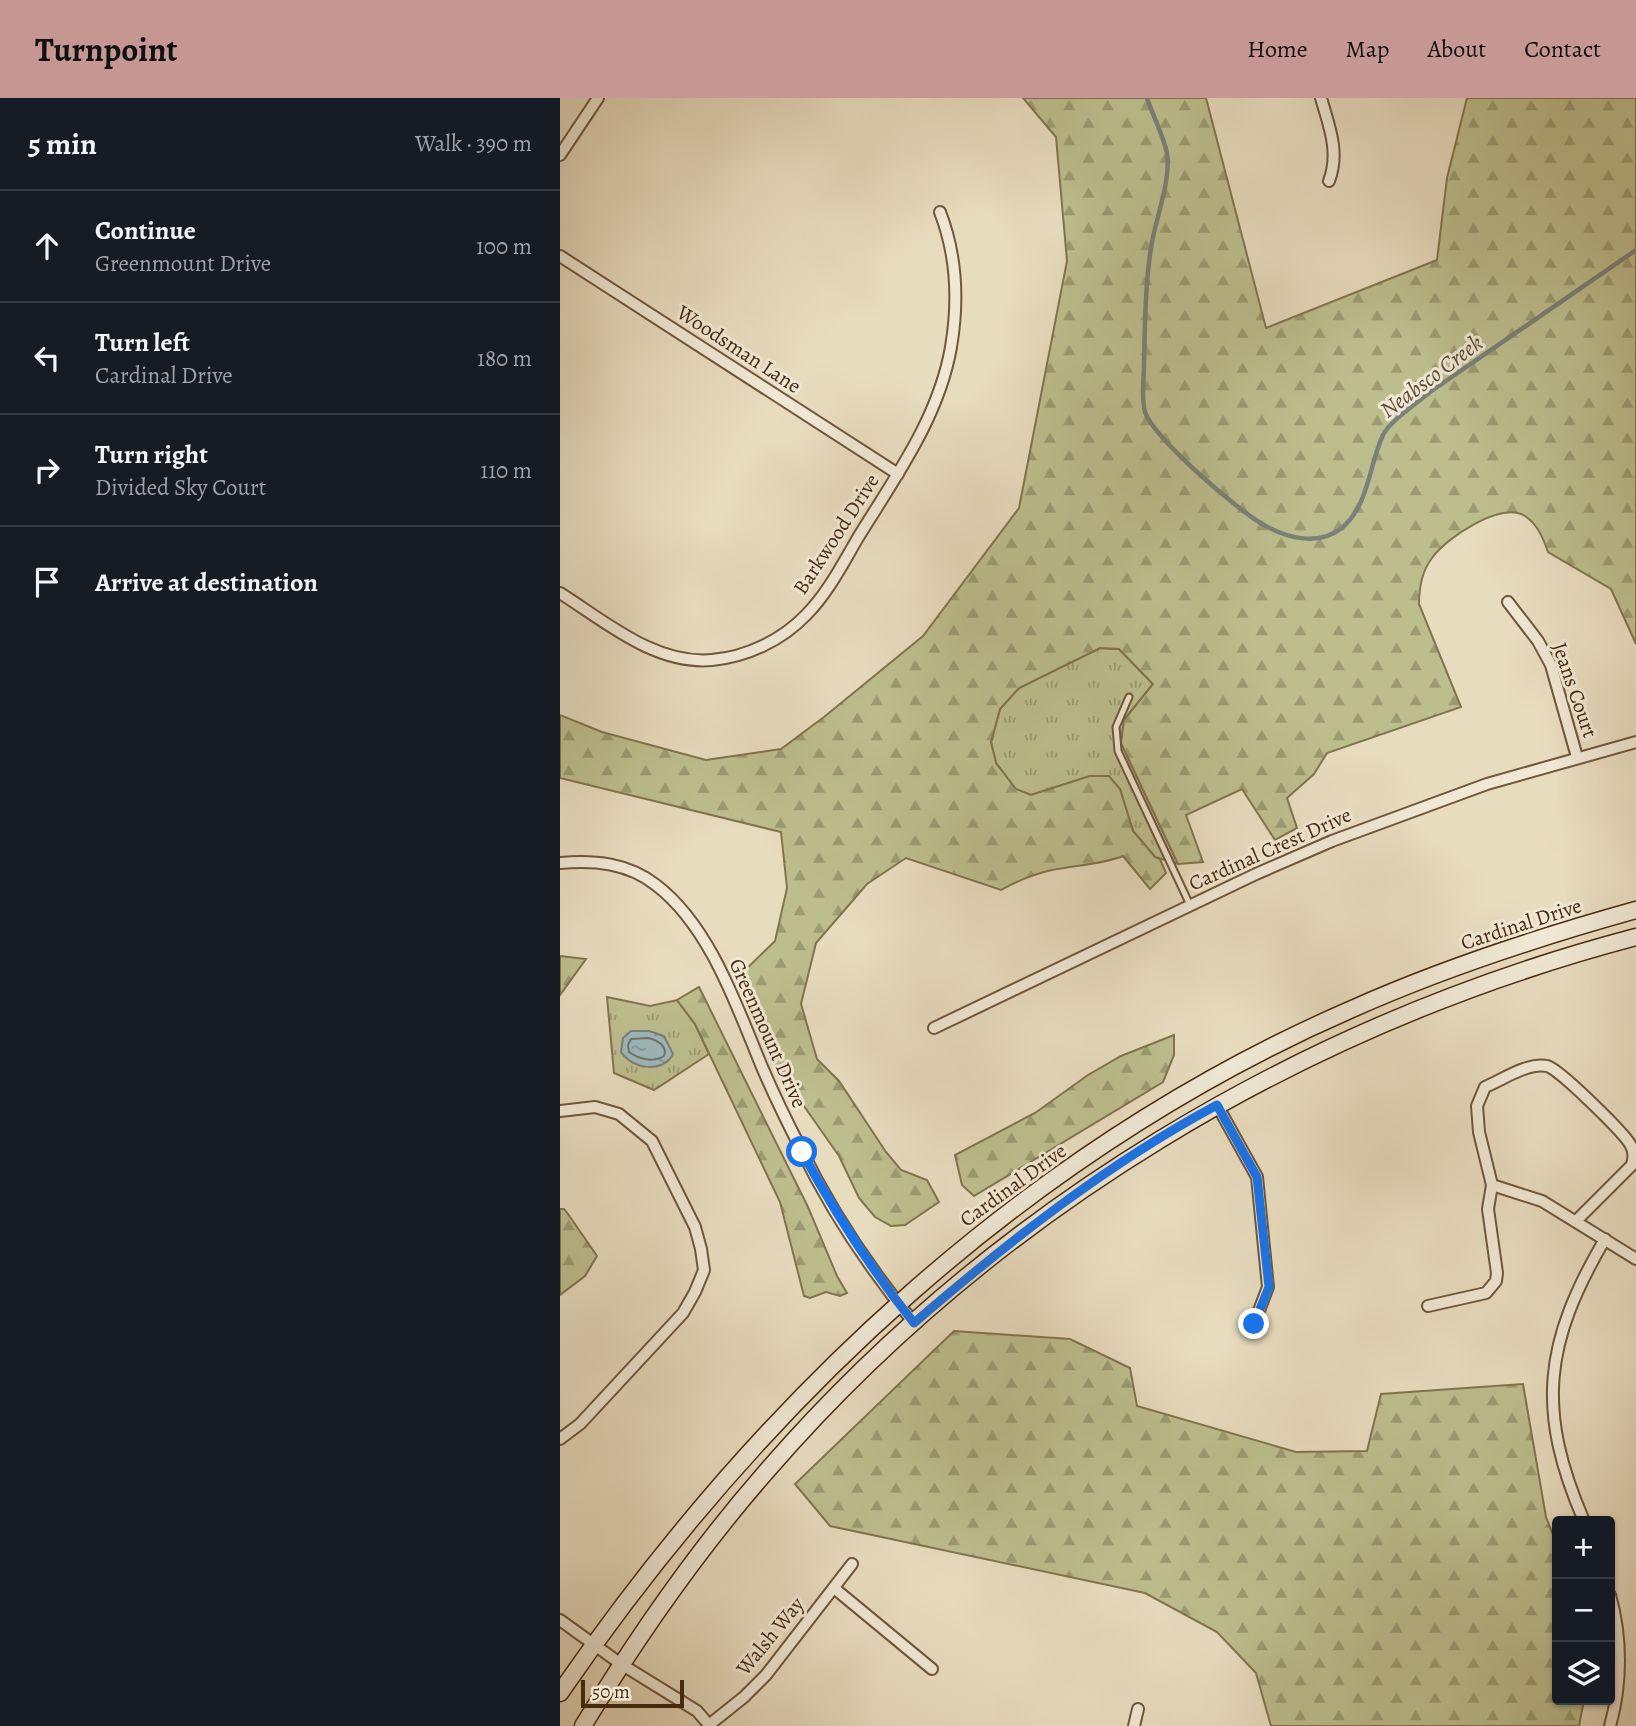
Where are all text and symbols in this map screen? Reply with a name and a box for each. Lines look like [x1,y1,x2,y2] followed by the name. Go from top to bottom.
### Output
[35,27,177,72] text: Turnpoint
[1247,33,1308,65] text: Home
[1346,33,1390,65] text: Map
[1428,33,1486,65] text: About
[1524,33,1601,65] text: Contact
[28,124,97,164] text: 5 min
[415,128,532,159] text: Walk · 390 m
[95,213,196,248] text: Continue
[28,227,66,265] icon: ahead
[476,231,532,262] text: 100 m
[95,248,271,279] text: Greenmount Drive
[671,298,807,400] street label: Woodsman Lane
[95,325,190,360] text: Turn left
[1374,328,1489,425] water label: Neabsco Creek
[28,339,66,377] icon: left
[477,343,532,374] text: 180 m
[95,360,233,391] text: Cardinal Drive
[95,437,208,472] text: Turn right
[28,451,66,489] icon: right
[480,455,532,486] text: 110 m
[786,468,886,600] street label: Barkwood Drive
[95,472,266,503] text: Divided Sky Court
[28,563,66,601] icon: arrive
[95,565,318,600] text: Arrive at destination
[1546,639,1604,741] street label: Jeans Court
[1184,801,1356,897] street label: Cardinal Crest Drive
[1457,891,1585,957] street label: Cardinal Drive
[723,954,813,1112] street label: Greenmount Drive
[786,1136,817,1167] route start
[954,1137,1072,1233] street label: Cardinal Drive
[1238,1308,1269,1339] route end
[1552,1516,1615,1705] map controls
[1552,1516,1615,1579] button: +
[1552,1579,1615,1642] button: −
[729,1590,811,1682] street label: Walsh Way
[1552,1642,1615,1705] button: layers
[581,1677,684,1709] scale bar
[592,1679,630,1705] text: 50 m

